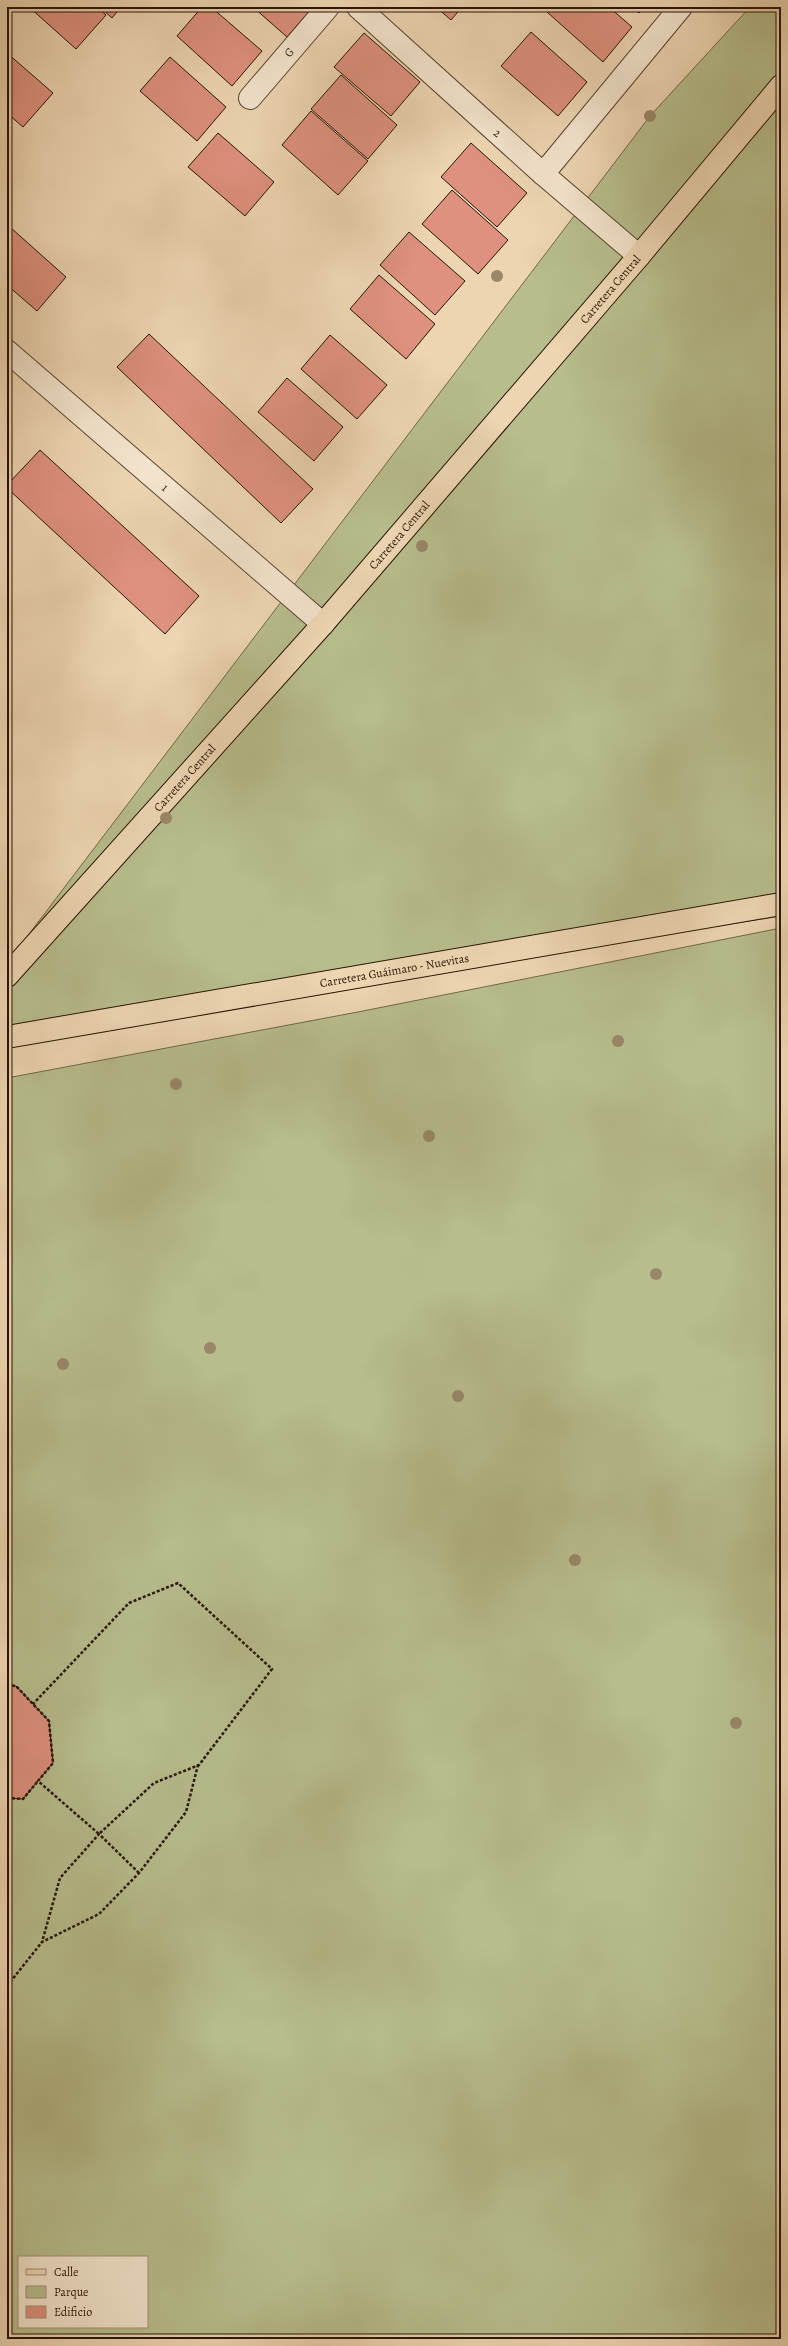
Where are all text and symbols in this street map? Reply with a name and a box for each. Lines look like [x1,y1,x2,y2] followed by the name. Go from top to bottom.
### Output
[280,44,298,61] street label: G
[490,125,505,141] street label: 2
[576,252,644,327] street label: Carretera Central
[158,480,172,495] street label: 1
[365,498,433,573] street label: Carretera Central
[150,741,219,815] street label: Carretera Central
[318,950,470,991] street label: Carretera Guáimaro - Nuevitas
[18,2256,148,2328] legend
[54,2264,78,2280] text: Calle
[54,2284,89,2300] text: Parque
[54,2304,92,2320] text: Edificio

